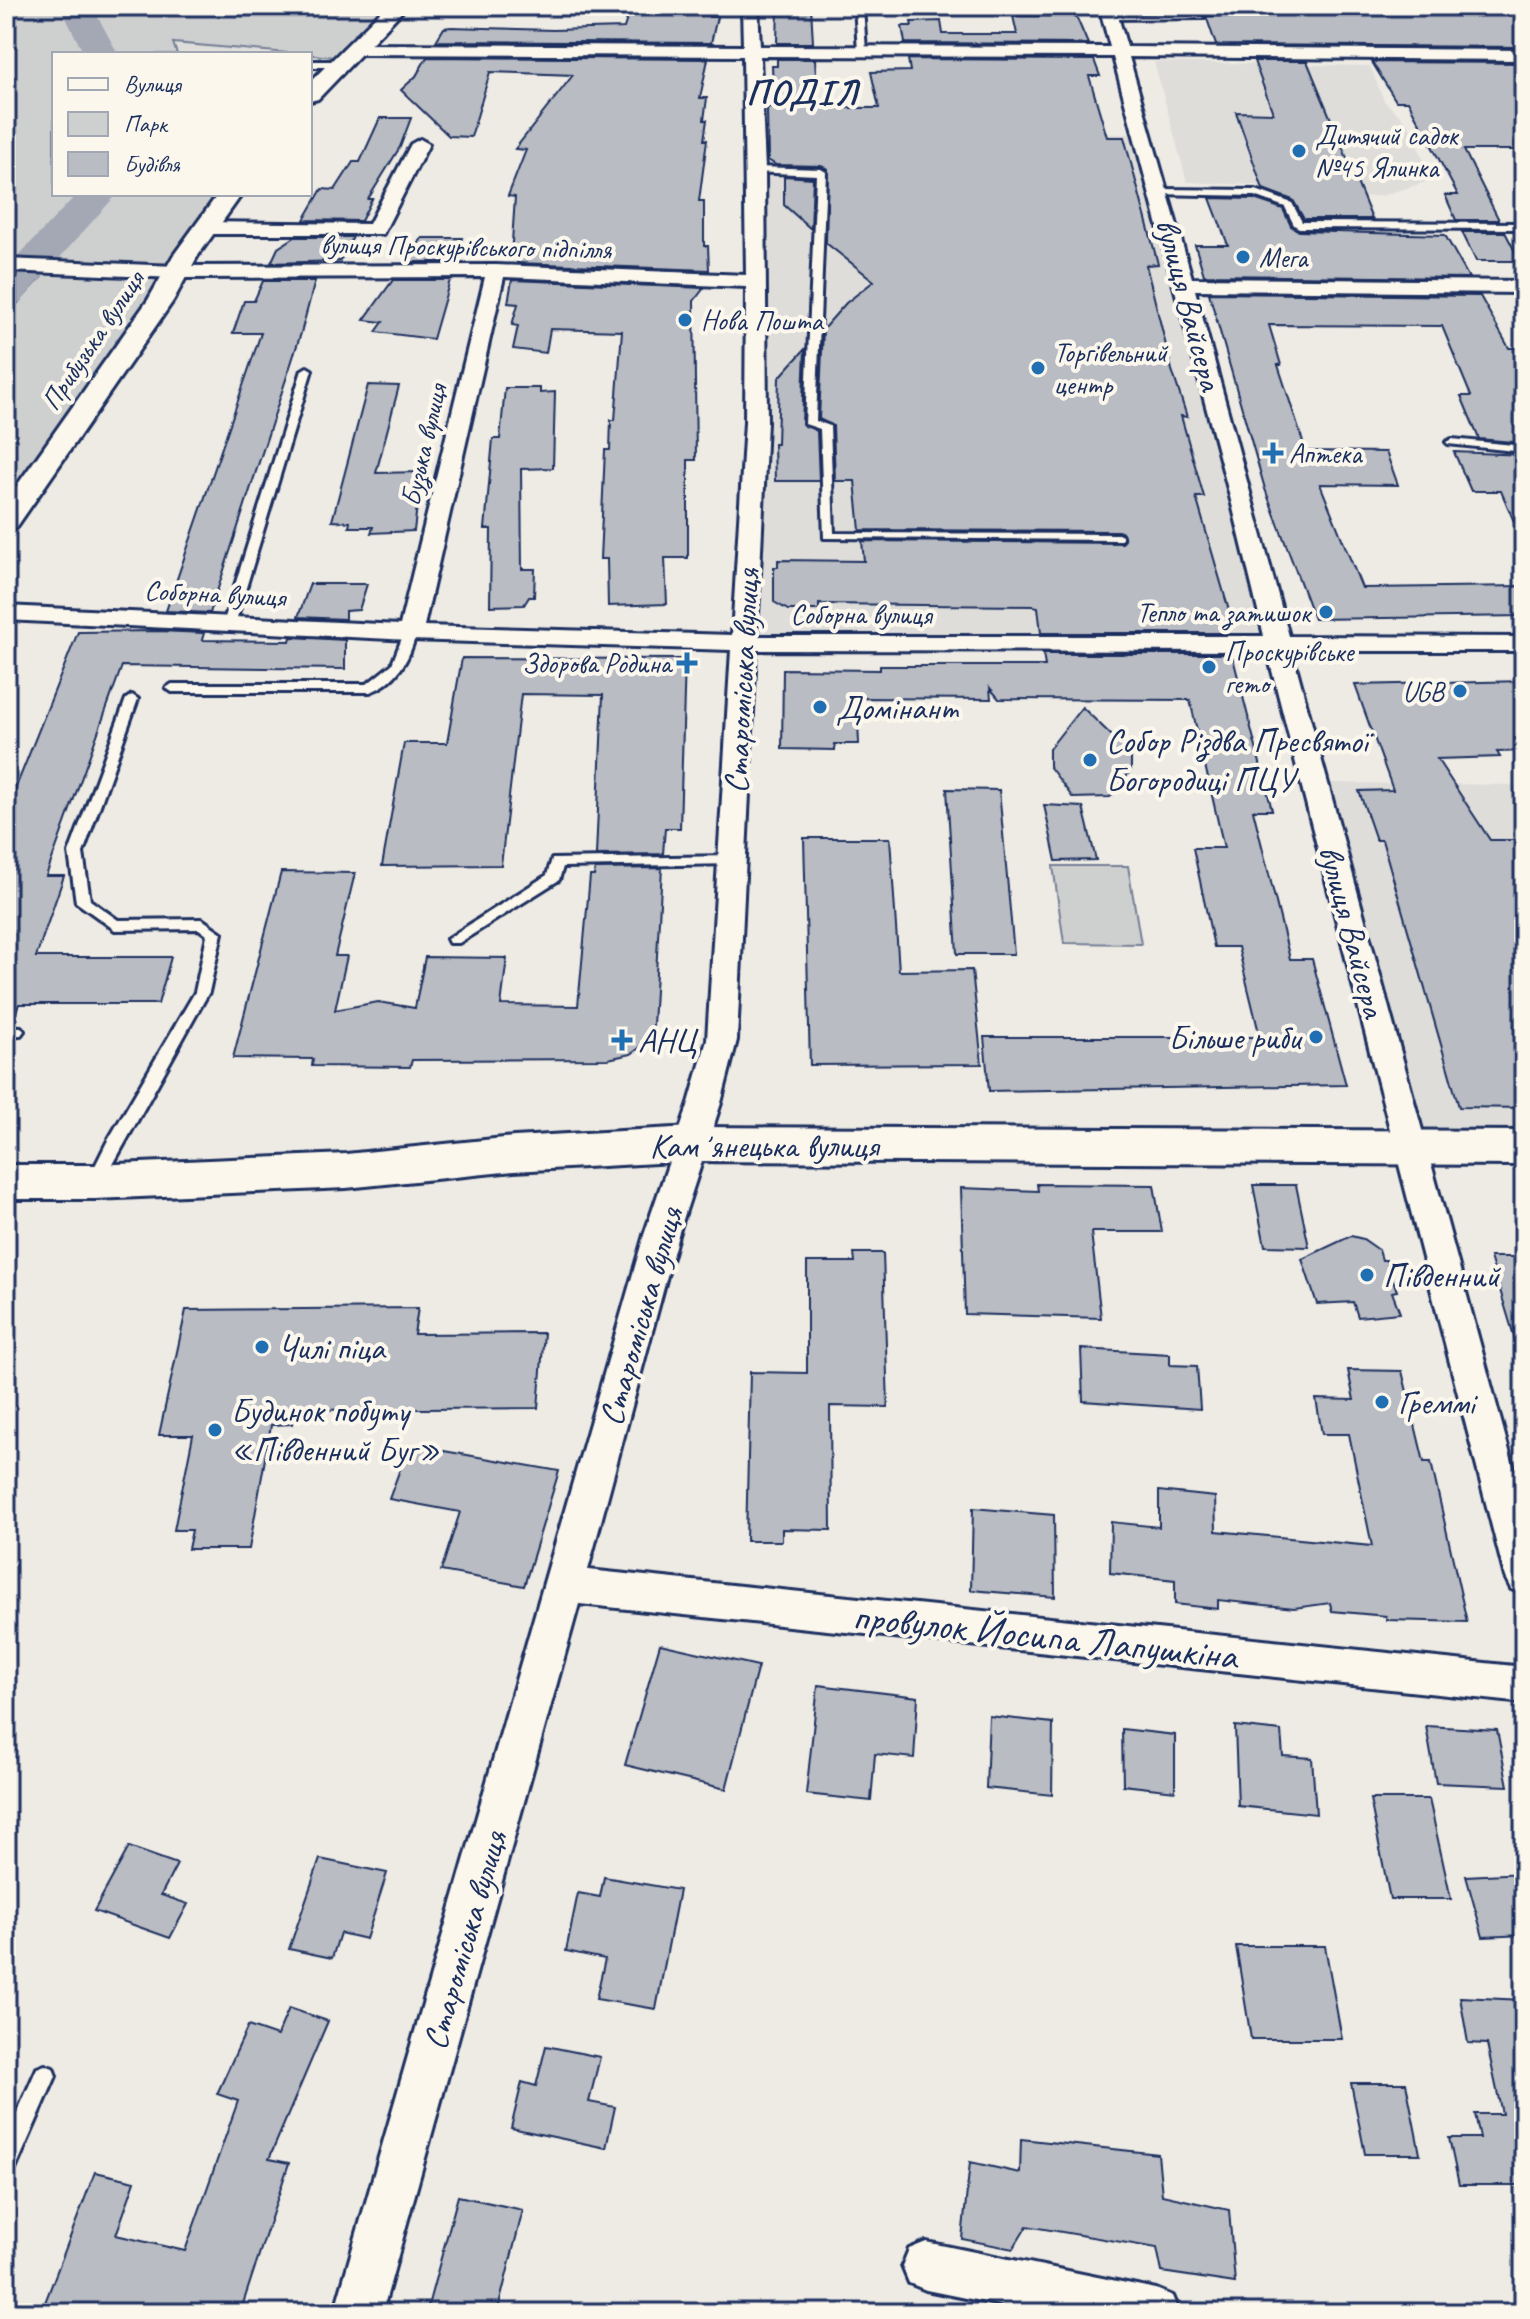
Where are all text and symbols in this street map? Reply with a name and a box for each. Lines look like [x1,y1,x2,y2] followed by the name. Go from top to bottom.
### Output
[52,52,312,196] legend
[124,69,183,99] text: Вулиця
[746,69,861,115] district label: ПОДІЛ
[124,109,169,139] text: Парк
[1315,118,1460,185] place label: Дитячий садок №45 Ялинка
[1290,142,1308,160] marker: Дитячий садок №45 Ялинка
[124,149,181,179] text: Будівля
[1146,213,1234,397] street label: вулиця Вайсера
[320,226,612,267] street label: вулиця Проскурівського підпілля
[1259,240,1309,275] place label: Мега
[1234,248,1252,266] marker: Мега
[33,262,153,417] street label: Прибузька вулиця
[701,303,825,338] place label: Нова Пошта
[676,311,694,329] marker: Нова Пошта
[1054,335,1168,402] place label: Торгівельний центр
[1029,359,1047,377] marker: Торгівельний центр
[393,379,456,510] street label: Бузька вулиця
[1289,436,1363,471] place label: Аптека
[1264,444,1282,462] marker: Аптека
[714,566,769,795] street label: Староміська вулиця
[144,572,289,615] street label: Соборна вулиця
[1137,595,1313,631] place label: Тепло та затишок
[790,597,934,632] street label: Соборна вулиця
[1317,603,1335,621] marker: Тепло та затишок
[1225,634,1355,701] place label: Проскурівське гето
[522,646,674,681] place label: Здорова Родина
[678,654,696,672] marker: Здорова Родина
[1200,658,1218,676] marker: Проскурівське гето
[1403,674,1447,709] place label: UGB
[1451,682,1469,700] marker: UGB
[836,686,959,729] place label: Домінант
[811,698,829,716] marker: Домінант
[1106,719,1374,801] place label: Собор Різдва Пресвятої Богородиці ПЦУ
[1081,751,1099,769] marker: Собор Різдва Пресвятої Богородиці ПЦУ
[1309,840,1397,1024] street label: вулиця Вайсера
[1169,1016,1303,1059] place label: Більше риби
[638,1019,699,1062] place label: АНЦ
[1307,1028,1325,1046] marker: Більше риби
[613,1031,631,1049] marker: АНЦ
[650,1124,881,1167] street label: Камʼянецька вулиця
[589,1200,693,1430] street label: Староміська вулиця
[1383,1254,1501,1297] place label: Південний
[1358,1266,1376,1284] marker: Південний
[278,1326,387,1369] place label: Чилі піца
[253,1338,271,1356] marker: Чилі піца
[1398,1381,1478,1424] place label: Греммі
[231,1389,440,1471] place label: Будинок побуту «Південний Буг»
[1373,1393,1391,1411] marker: Греммі
[206,1421,224,1439] marker: Будинок побуту «Південний Буг»
[850,1591,1242,1681] street label: провулок Йосипа Лапушкіна
[413,1824,517,2054] street label: Староміська вулиця

